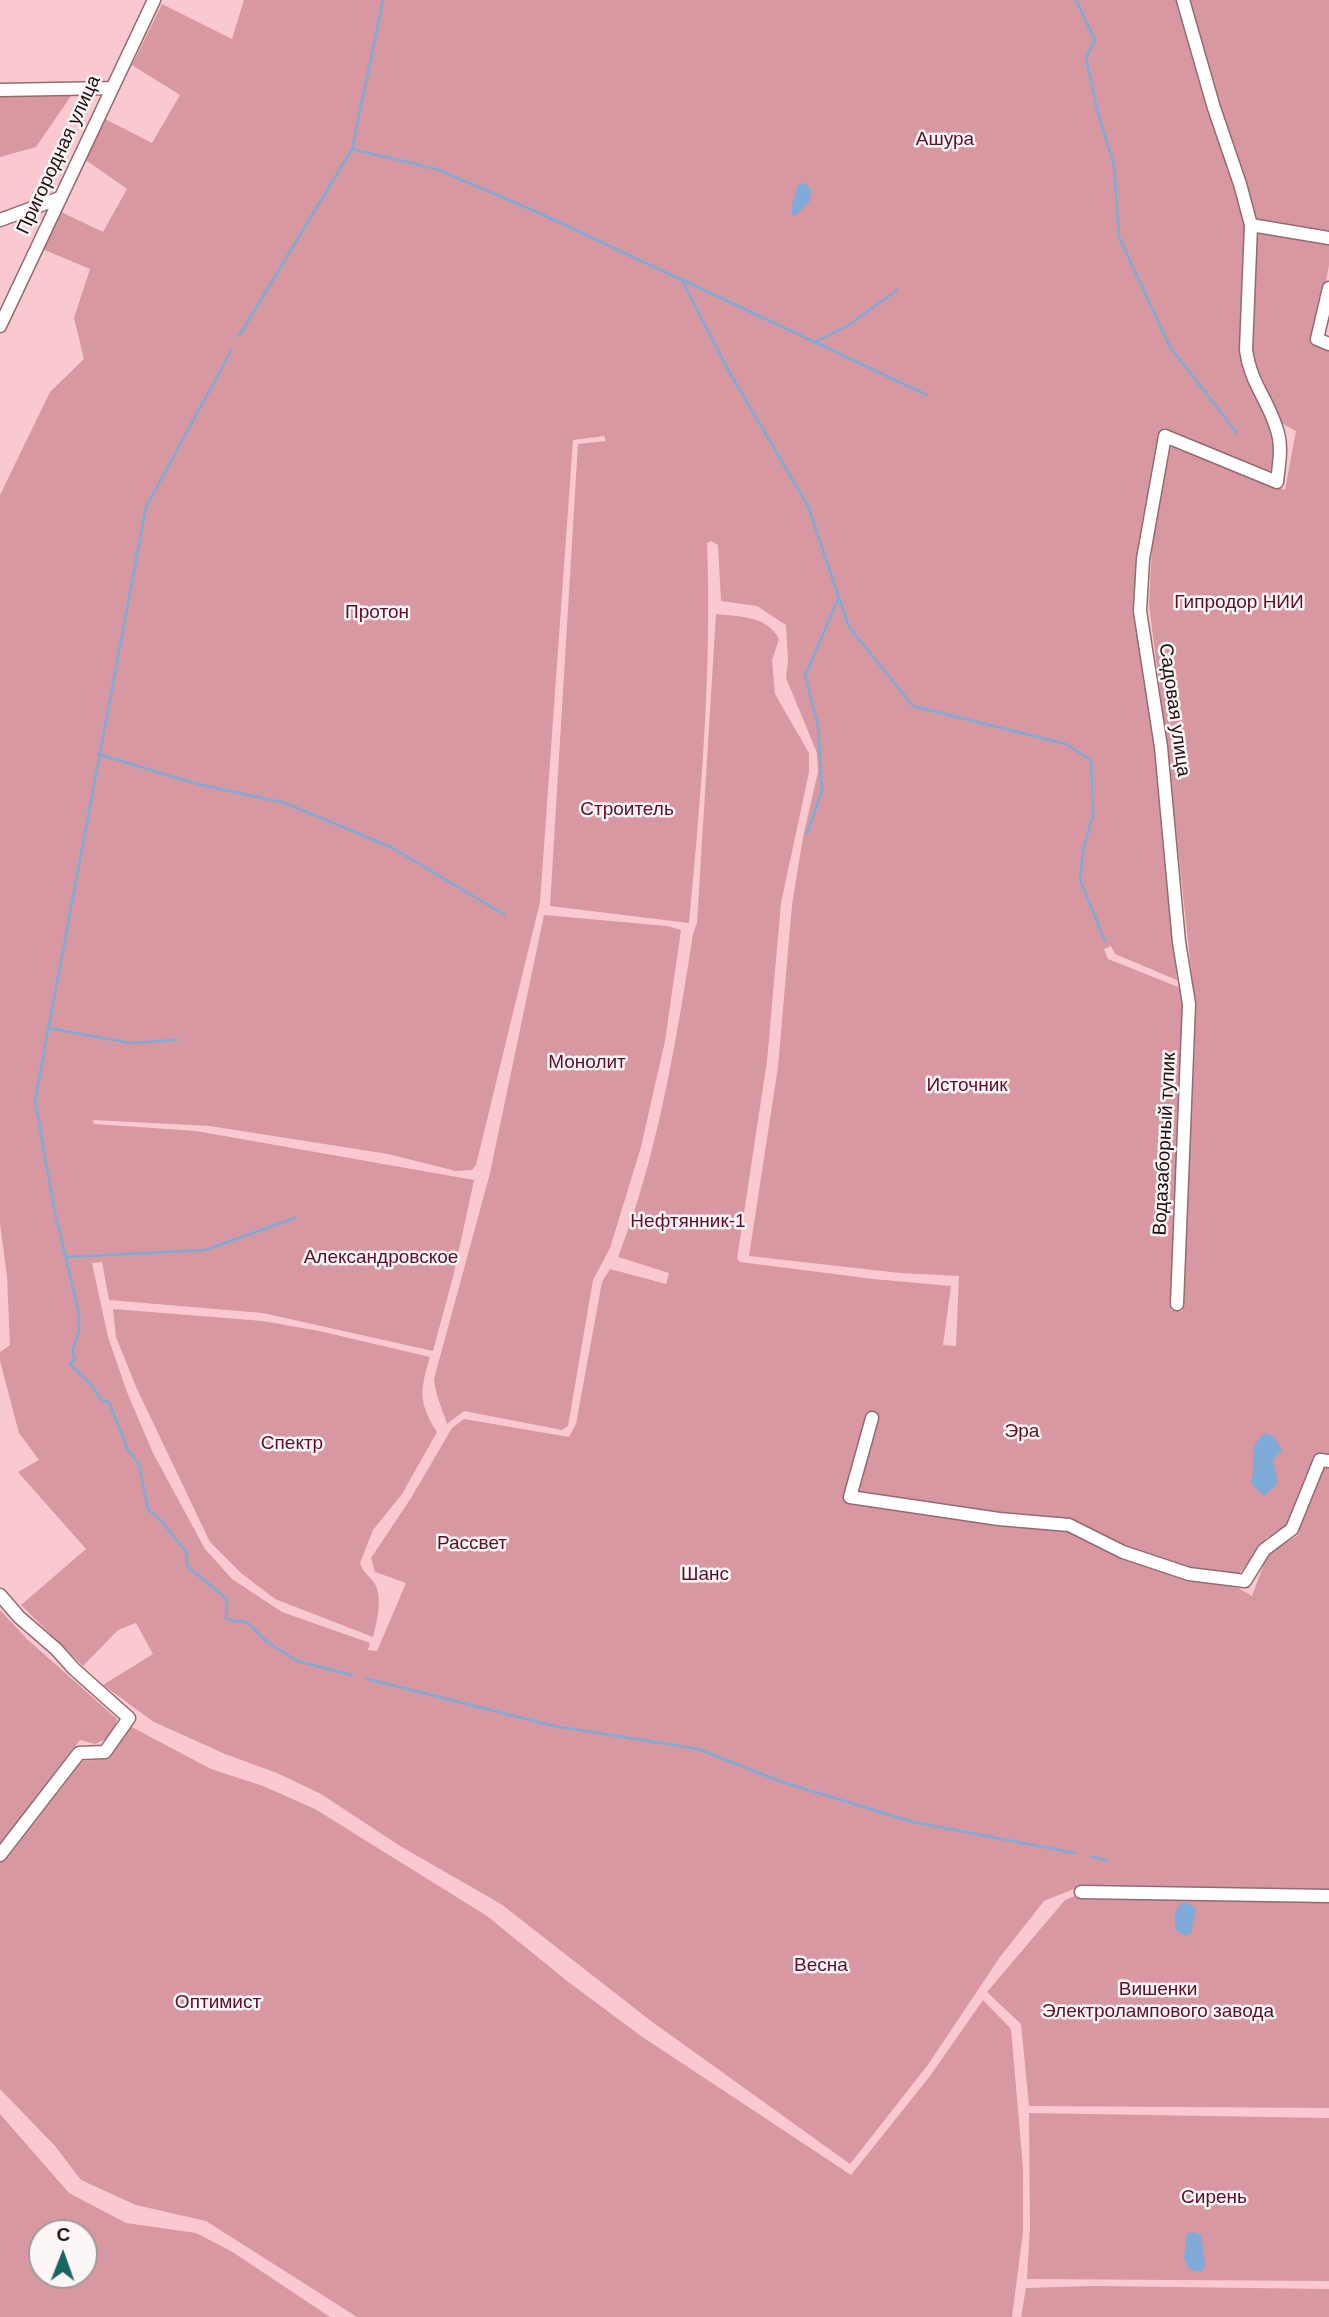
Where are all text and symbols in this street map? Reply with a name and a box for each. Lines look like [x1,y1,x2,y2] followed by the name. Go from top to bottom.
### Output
[12,72,106,238] street label: Пригородная улица
[916,129,974,151] park label: Ашура
[1174,592,1304,614] park label: Гипродор НИИ
[345,602,409,624] park label: Протон
[1153,642,1195,778] street label: Садовая улица
[580,799,674,821] park label: Строитель
[548,1052,626,1074] park label: Монолит
[1149,1052,1181,1236] street label: Водазаборный тупик
[926,1075,1008,1097] park label: Источник
[630,1211,746,1233] park label: Нефтянник-1
[304,1247,458,1269] park label: Александровское
[1005,1421,1039,1443] park label: Эра
[261,1433,323,1455] park label: Спектр
[437,1533,507,1555] park label: Рассвет
[681,1564,729,1586] park label: Шанс
[794,1955,848,1977] park label: Весна
[1042,1979,1274,2023] park label: Вишенки Электролампового завода
[175,1992,261,2014] park label: Оптимист
[1181,2187,1247,2209] park label: Сирень
[28,2219,98,2289] north arrow
[56,2224,70,2245] text: С

